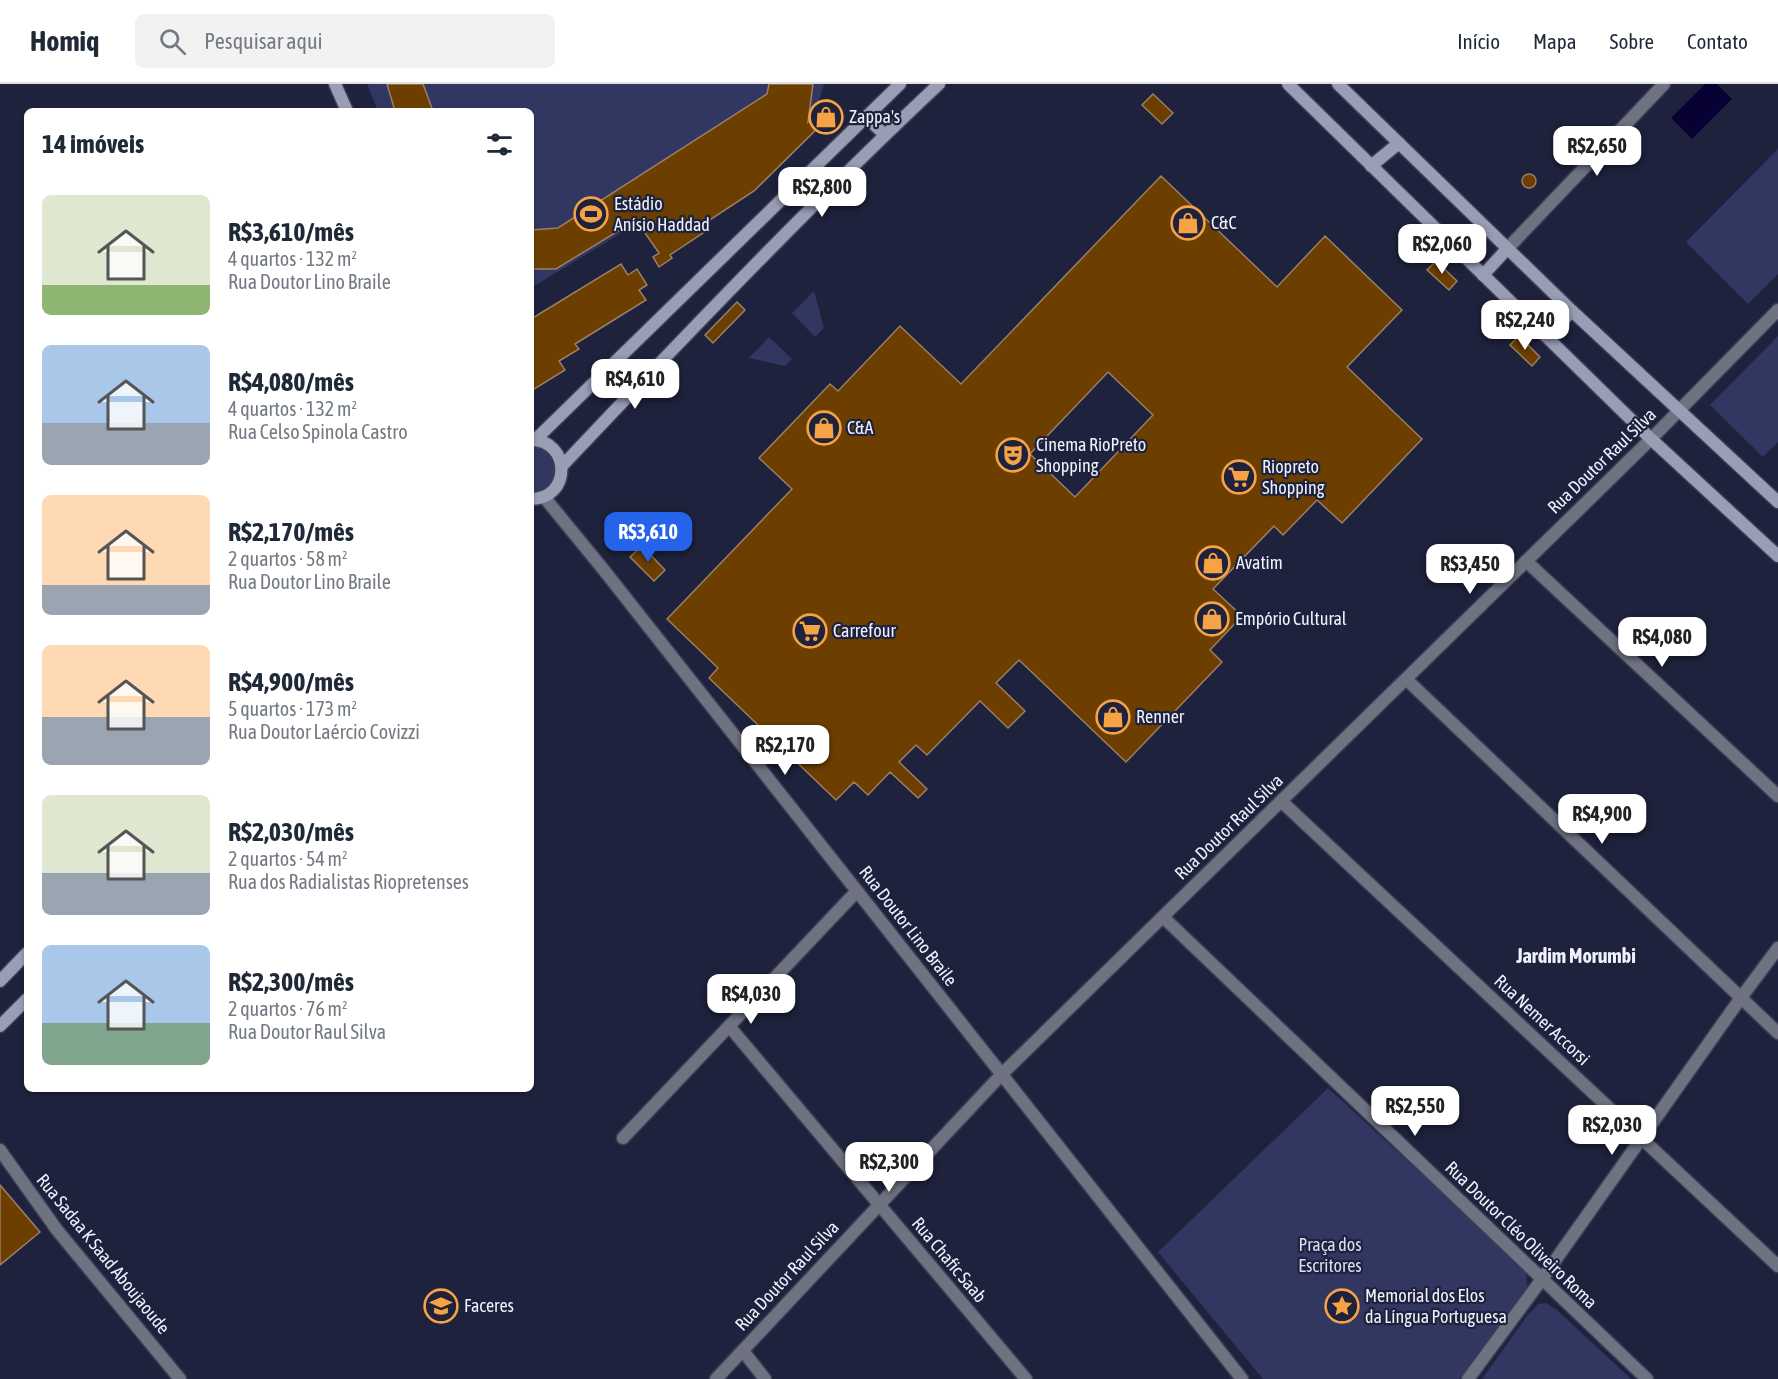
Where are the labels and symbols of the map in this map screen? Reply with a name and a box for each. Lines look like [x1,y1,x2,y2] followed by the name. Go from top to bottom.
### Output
[808,99,844,135] shop icon: Zappa's
[849,106,900,127] place label: Zappa's
[1542,126,1652,177] pin: R$2,650
[767,167,877,218] pin: R$2,800
[614,193,710,235] place label: Estádio Anísio Haddad
[573,196,609,232] sports icon: Estádio Anísio Haddad
[1170,205,1206,241] shop icon: C&C
[1211,212,1237,233] place label: C&C
[1387,224,1497,275] pin: R$2,060
[1470,300,1580,351] pin: R$2,240
[580,359,690,410] pin: R$4,610
[1543,404,1660,518] street label: Rua Doutor Raul Silva
[806,410,842,446] shop icon: C&A
[847,417,873,438] place label: C&A
[1036,434,1146,476] place label: Cinema RioPreto Shopping
[995,437,1031,473] theatre icon: Cinema RioPreto Shopping
[1262,456,1325,498] place label: Riopreto Shopping
[1221,459,1257,495] supermarket icon: Riopreto Shopping
[593,512,703,563] pin: R$3,610
[1415,544,1525,595] pin: R$3,450
[1195,545,1231,581] shop icon: Avatim
[1236,552,1283,573] place label: Avatim
[1194,601,1230,637] shop icon: Empório Cultural
[1235,608,1347,629] place label: Empório Cultural
[792,613,828,649] supermarket icon: Carrefour
[1607,617,1717,668] pin: R$4,080
[833,620,896,641] place label: Carrefour
[1095,699,1131,735] shop icon: Renner
[1136,706,1185,727] place label: Renner
[730,725,840,776] pin: R$2,170
[1170,770,1287,884] street label: Rua Doutor Raul Silva
[1547,794,1657,845] pin: R$4,900
[855,861,962,990] street label: Rua Doutor Lino Braile
[1515,944,1636,967] district label: Jardim Morumbi
[1490,970,1594,1069] street label: Rua Nemer Accorsi
[696,974,806,1025] pin: R$4,030
[1360,1086,1470,1137] pin: R$2,550
[1557,1105,1667,1156] pin: R$2,030
[834,1142,944,1193] pin: R$2,300
[1441,1157,1602,1313] street label: Rua Doutor Cléo Oliveiro Roma
[32,1169,174,1338] street label: Rua Sadaa K Saad Aboujaoude
[908,1213,991,1307] street label: Rua Chafic Saab
[730,1216,843,1335] street label: Rua Doutor Raul Silva
[1298,1234,1362,1276] park label: Praça dos Escritores
[1365,1285,1507,1327] place label: Memorial dos Elos da Língua Portuguesa
[423,1288,459,1324] school or university icon: Faceres
[1324,1288,1360,1324] place icon: Memorial dos Elos da Língua Portuguesa
[464,1295,514,1316] place label: Faceres

